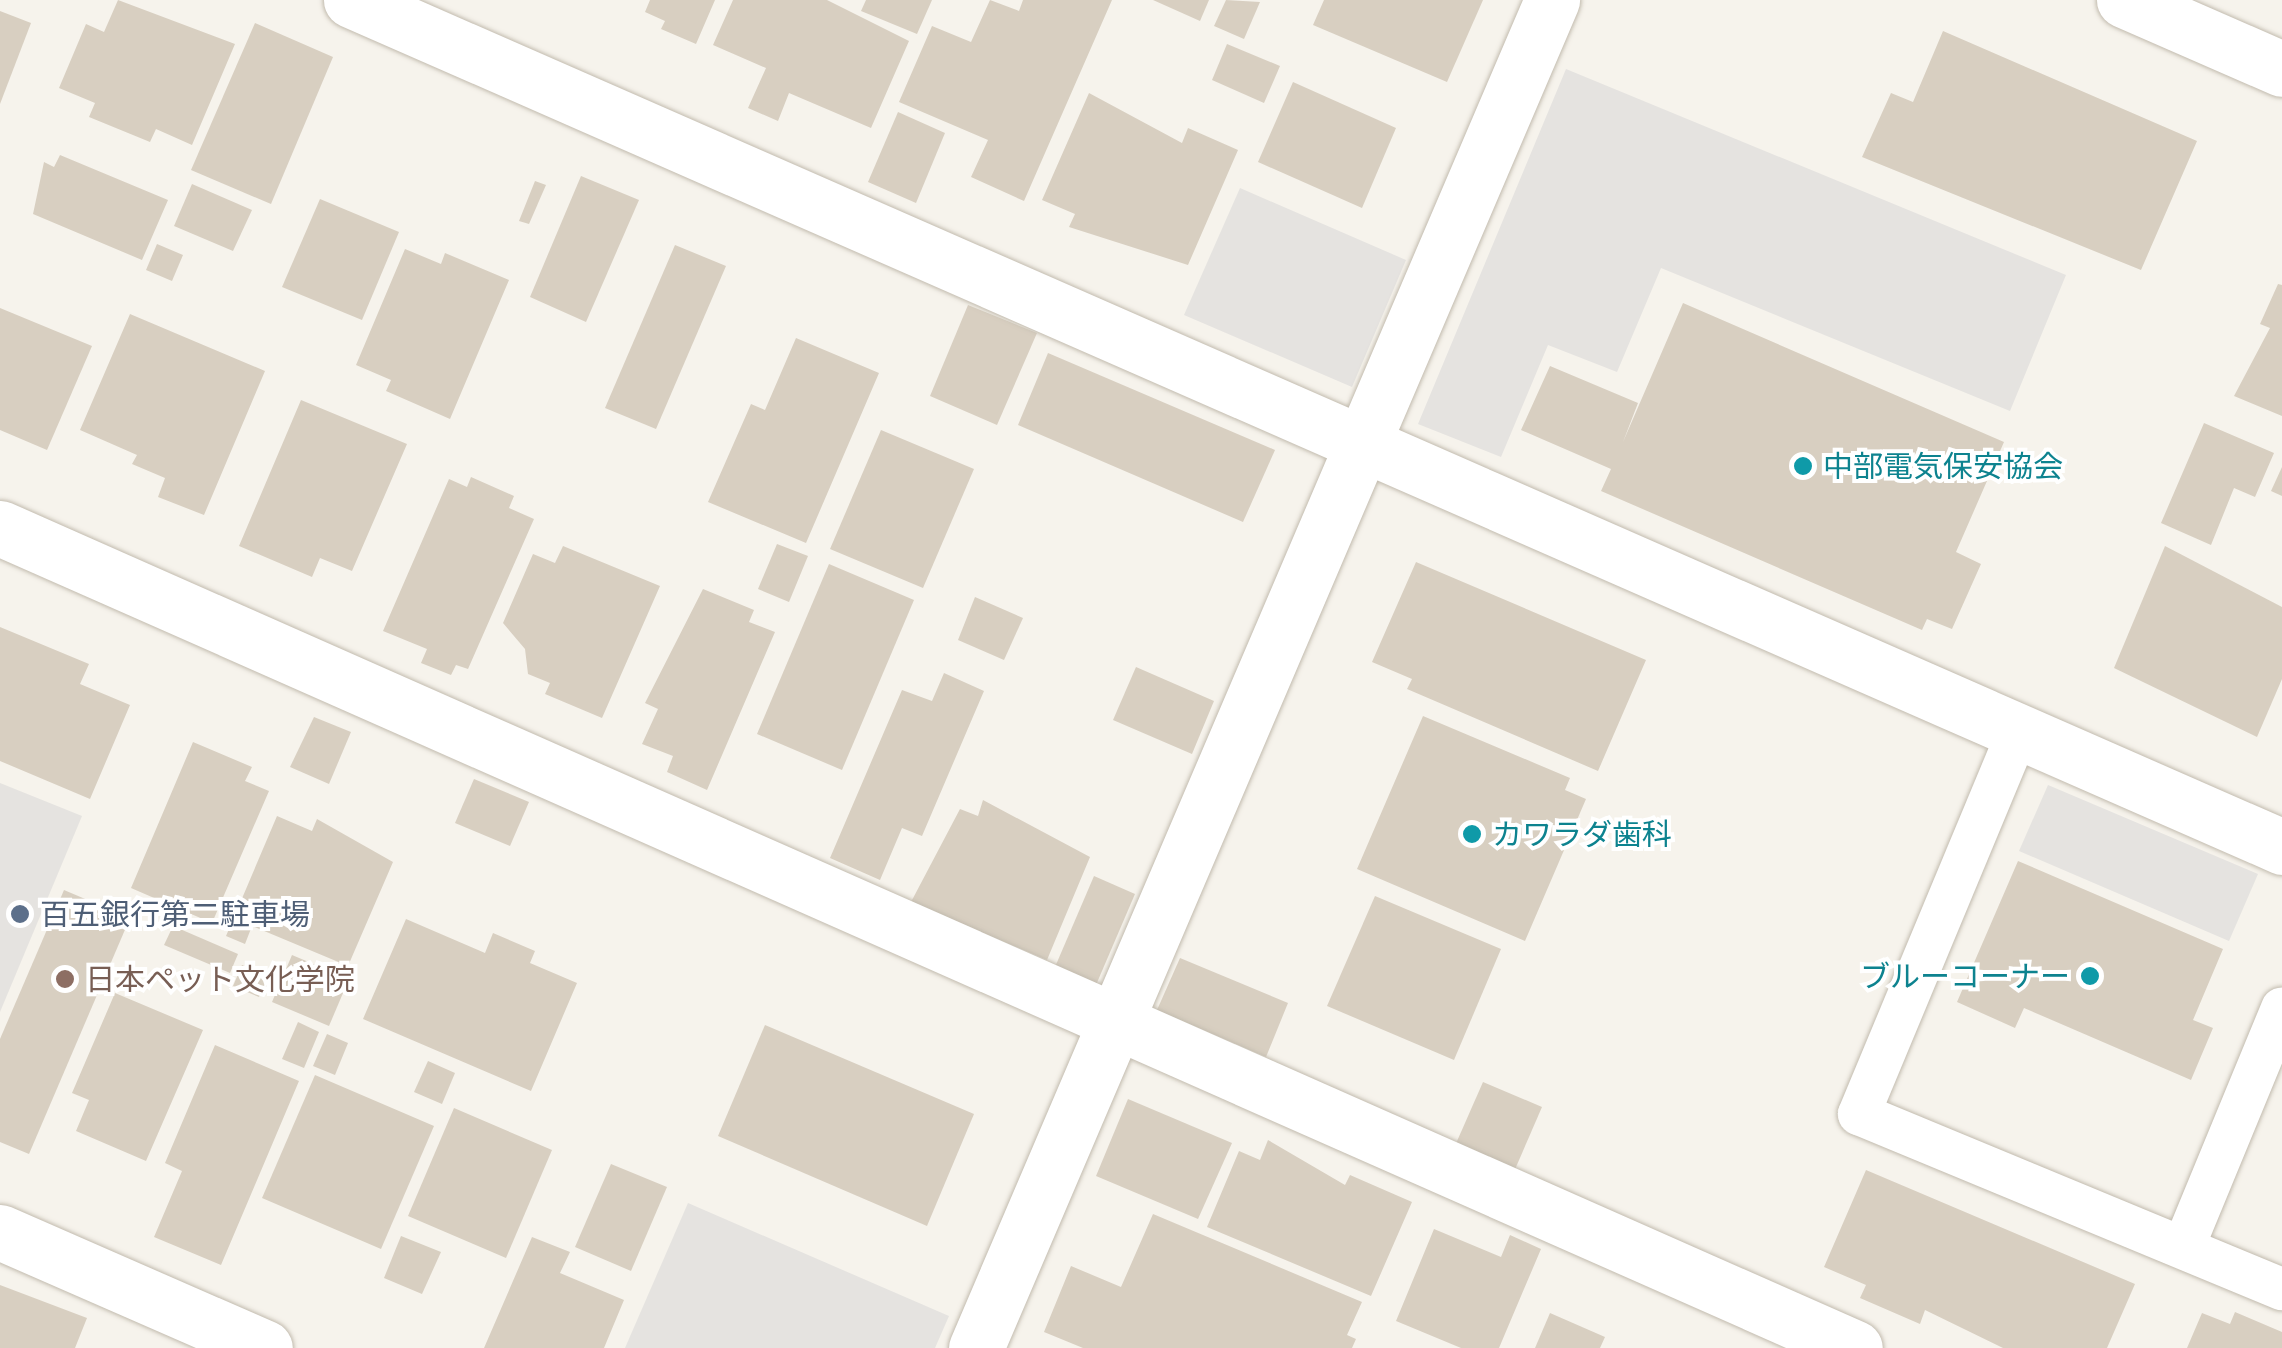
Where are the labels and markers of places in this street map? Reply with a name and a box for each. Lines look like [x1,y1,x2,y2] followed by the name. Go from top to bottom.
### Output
[1823,448,2063,484] place label: 中部電気保安協会
[1792,455,1814,477] marker: 中部電気保安協会
[1492,816,1672,852] place label: カワラダ歯科
[1461,823,1483,845] marker: カワラダ歯科
[40,896,310,932] place label: 百五銀行第二駐車場
[9,903,31,925] marker: 百五銀行第二駐車場
[1860,958,2070,994] place label: ブルーコーナー
[85,961,355,997] place label: 日本ペット文化学院
[2079,965,2101,987] marker: ブルーコーナー
[54,968,76,990] marker: 日本ペット文化学院

